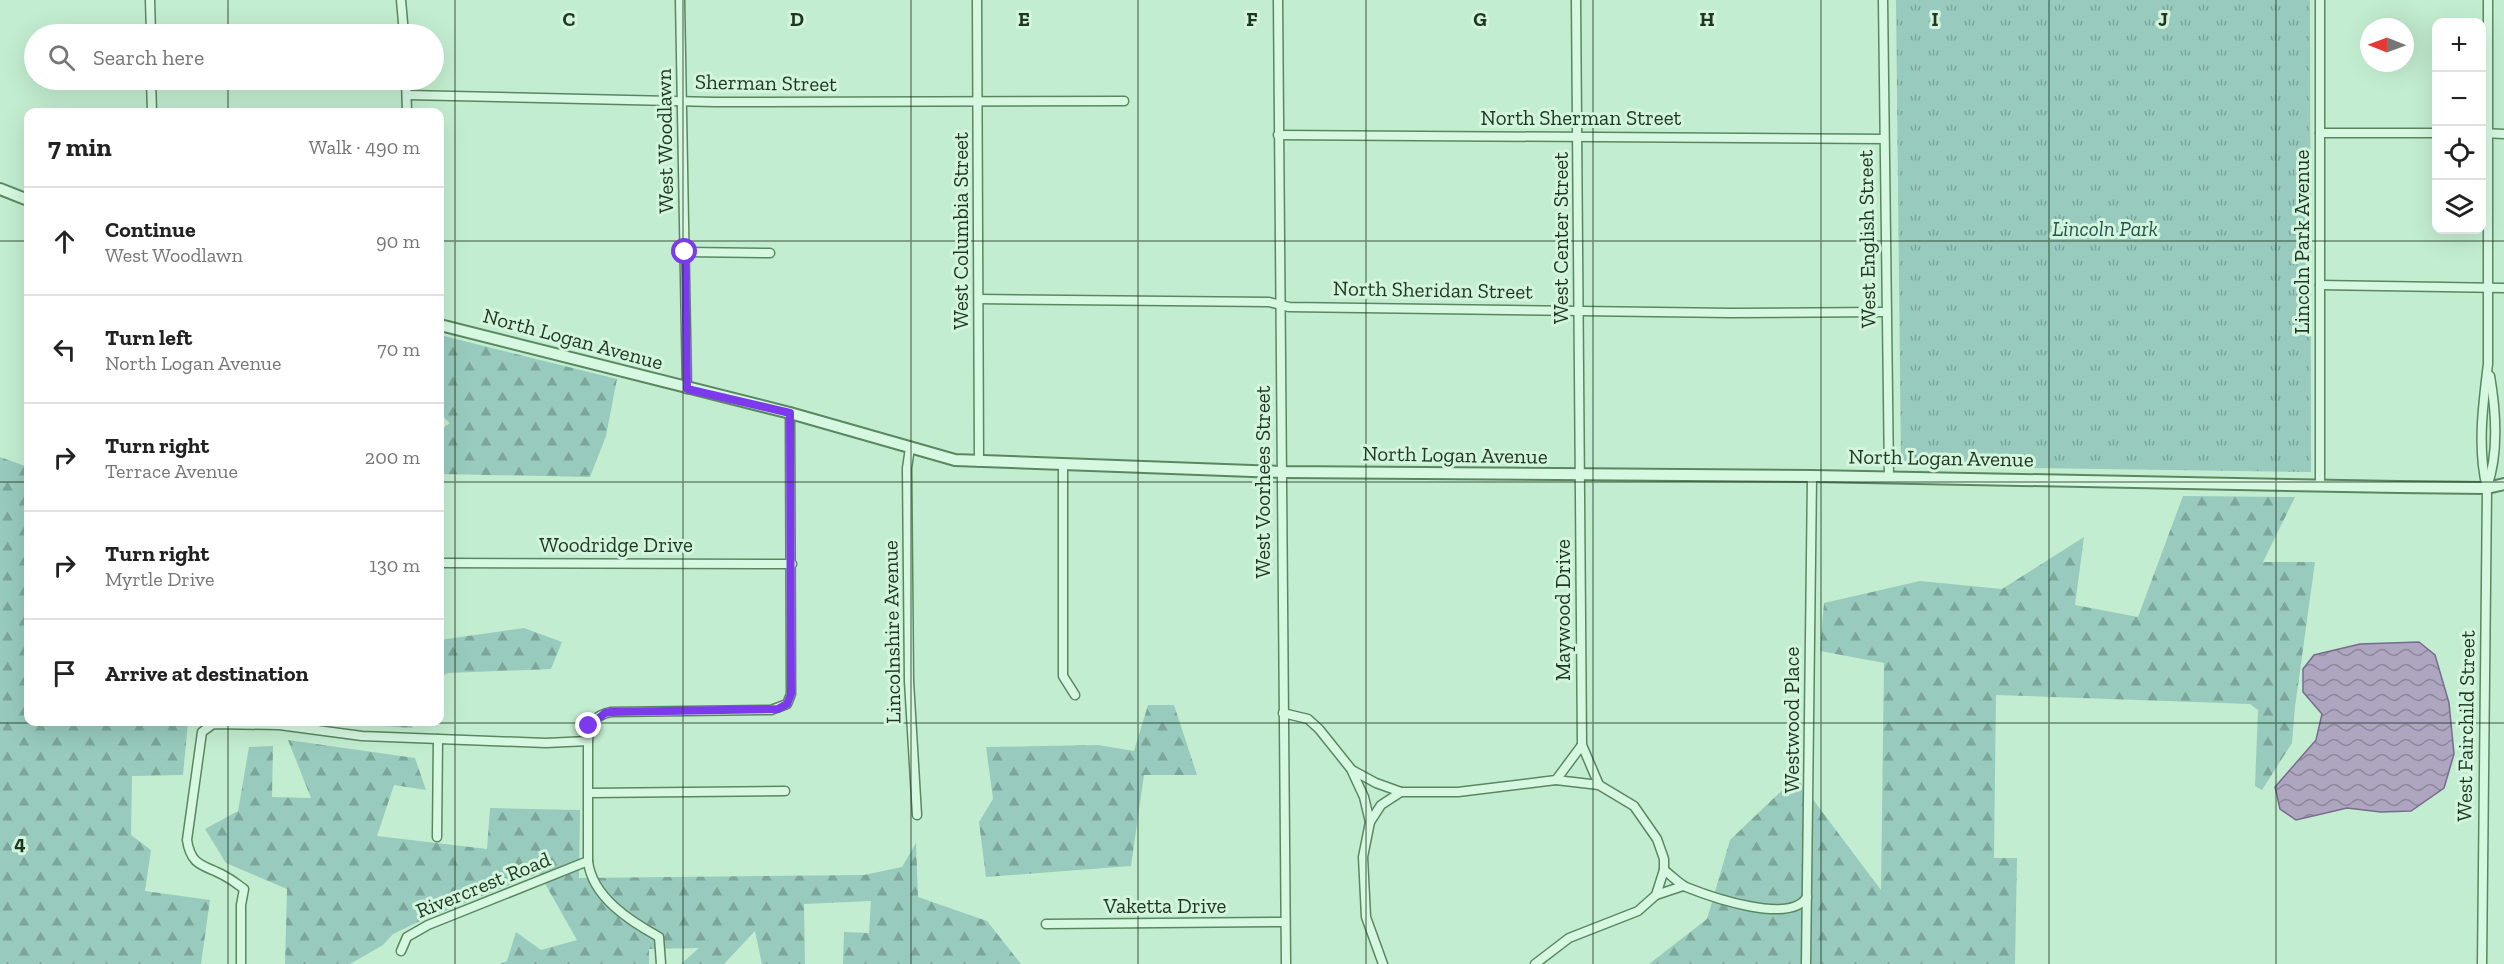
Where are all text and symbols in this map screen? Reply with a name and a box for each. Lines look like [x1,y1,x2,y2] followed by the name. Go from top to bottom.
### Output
[563,7,576,31] text: C
[790,7,804,31] text: D
[1018,7,1030,31] text: E
[1246,7,1258,31] text: F
[1473,7,1487,31] text: G
[1699,7,1715,31] text: H
[1931,7,1939,31] text: I
[2158,7,2168,31] text: J
[2360,18,2414,72] north arrow
[2432,18,2486,234] map controls
[2432,18,2486,72] button: +
[24,24,444,90] search box
[45,41,78,74] icon: search
[93,44,204,71] text: Search here
[651,68,678,214] street label: West Woodlawn
[695,69,837,96] street label: Sherman Street
[2432,72,2486,126] button: −
[1481,105,1682,130] street label: North Sherman Street
[2432,126,2486,180] button: locate
[48,131,112,163] text: 7 min
[948,132,973,330] street label: West Columbia Street
[309,135,420,159] text: Walk · 490 m
[1852,149,1881,328] street label: West English Street
[2289,150,2314,334] street label: Lincoln Park Avenue
[1548,152,1573,324] street label: West Center Street
[2432,180,2486,234] button: layers
[105,216,196,243] text: Continue
[2052,216,2158,241] park label: Lincoln Park
[48,225,81,258] icon: ahead
[376,229,420,253] text: 90 m
[671,238,697,264] route start
[105,243,243,267] text: West Woodlawn
[1333,275,1533,304] street label: North Sheridan Street
[480,302,666,375] street label: North Logan Avenue
[105,324,192,351] text: Turn left
[48,333,81,366] icon: left
[377,337,420,361] text: 70 m
[105,351,281,375] text: North Logan Avenue
[1250,385,1275,578] street label: West Voorhees Street
[105,432,209,459] text: Turn right
[1362,440,1548,469] street label: North Logan Avenue
[48,441,81,474] icon: right
[1848,443,2034,472] street label: North Logan Avenue
[365,445,420,469] text: 200 m
[105,459,238,483] text: Terrace Avenue
[539,532,693,557] street label: Woodridge Drive
[1550,539,1575,681] street label: Maywood Drive
[105,540,209,567] text: Turn right
[877,540,906,724] street label: Lincolnshire Avenue
[48,549,81,582] icon: right
[369,553,420,577] text: 130 m
[105,567,214,591] text: Myrtle Drive
[2451,630,2480,822] street label: West Fairchild Street
[1779,647,1804,793] street label: Westwood Place
[48,657,81,690] icon: arrive
[105,660,308,687] text: Arrive at destination
[575,712,601,738] route end
[14,831,26,855] text: 4
[412,846,554,923] street label: Rivercrest Road
[1103,893,1227,918] street label: Vaketta Drive

